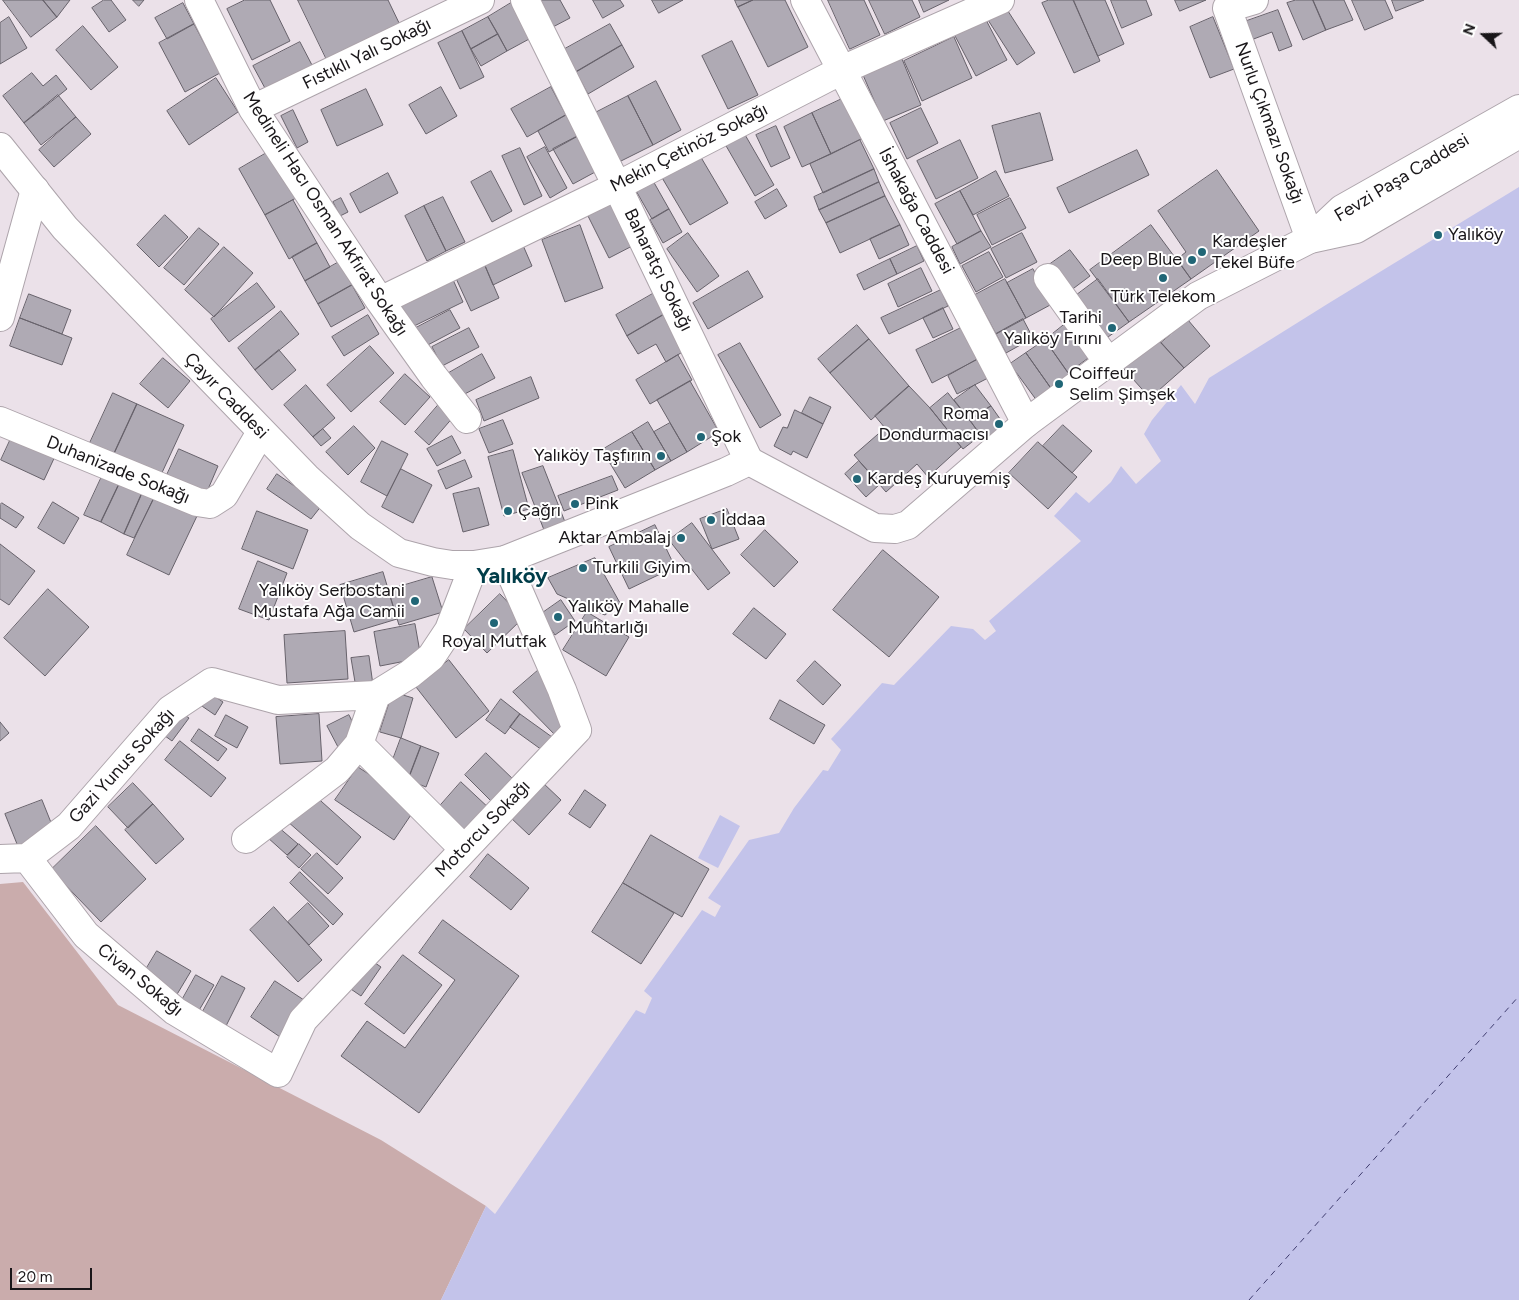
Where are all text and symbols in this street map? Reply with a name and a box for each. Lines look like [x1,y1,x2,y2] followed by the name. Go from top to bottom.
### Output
[1459,10,1509,60] north arrow
[299,14,435,94] street label: Fıstıklı Yalı Sokağı
[1460,21,1479,38] text: N
[1230,39,1308,207] street label: Nurlu Çıkmazı Sokağı
[238,88,412,340] street label: Medineli Hacı Osman Akfırat Sokağı
[607,99,771,197] street label: Mekin Çetinöz Sokağı
[1331,129,1473,227] street label: Fevzi Paşa Caddesi
[874,144,958,278] street label: İshakağa Caddesi
[619,205,697,335] street label: Baharatçı Sokağı
[1448,224,1503,246] place label: Yalıköy
[1432,229,1444,241] marker: Yalıköy
[1212,231,1295,274] place label: Kardeşler Tekel Büfe
[1196,246,1208,258] marker: Kardeşler Tekel Büfe
[1100,249,1182,271] place label: Deep Blue
[1186,254,1198,266] marker: Deep Blue
[1157,272,1169,284] marker: Türk Telekom
[1110,286,1216,308] place label: Türk Telekom
[1004,307,1102,350] place label: Tarihi Yalıköy Fırını
[1106,322,1118,334] marker: Tarihi Yalıköy Fırını
[179,348,273,444] street label: Çayır Caddesi
[1069,363,1175,406] place label: Coiffeur Selim Şimşek
[1053,378,1065,390] marker: Coiffeur Selim Şimşek
[878,403,989,446] place label: Roma Dondurmacısı
[993,418,1005,430] marker: Roma Dondurmacısı
[711,426,741,448] place label: Şok
[43,431,193,509] street label: Duhanizade Sokağı
[695,431,707,443] marker: Şok
[534,445,651,467] place label: Yalıköy Taşfırın
[655,450,667,462] marker: Yalıköy Taşfırın
[867,468,1011,490] place label: Kardeş Kuruyemiş
[851,473,863,485] marker: Kardeş Kuruyemiş
[585,493,618,515] place label: Pink
[569,498,581,510] marker: Pink
[518,500,561,522] place label: Çağrı
[502,505,514,517] marker: Çağrı
[721,509,765,531] place label: İddaa
[705,514,717,526] marker: İddaa
[558,527,671,549] place label: Aktar Ambalaj
[675,532,687,544] marker: Aktar Ambalaj
[593,557,691,579] place label: Turkili Giyim
[577,562,589,574] marker: Turkili Giyim
[476,564,548,590] district label: Yalıköy
[253,580,405,622] place label: Yalıköy Serbostani Mustafa Ağa Camii
[409,595,421,607] marker: Yalıköy Serbostani Mustafa Ağa Camii
[568,596,689,638] place label: Yalıköy Mahalle Muhtarlığı
[552,611,564,623] marker: Yalıköy Mahalle Muhtarlığı
[488,617,500,629] marker: Royal Mutfak
[442,631,546,653] place label: Royal Mutfak
[65,704,179,828] street label: Gazi Yunus Sokağı
[431,776,535,882] street label: Motorcu Sokağı
[93,939,187,1021] street label: Civan Sokağı
[12,1258,95,1290] scale bar
[18,1268,52,1286] text: 20 m

